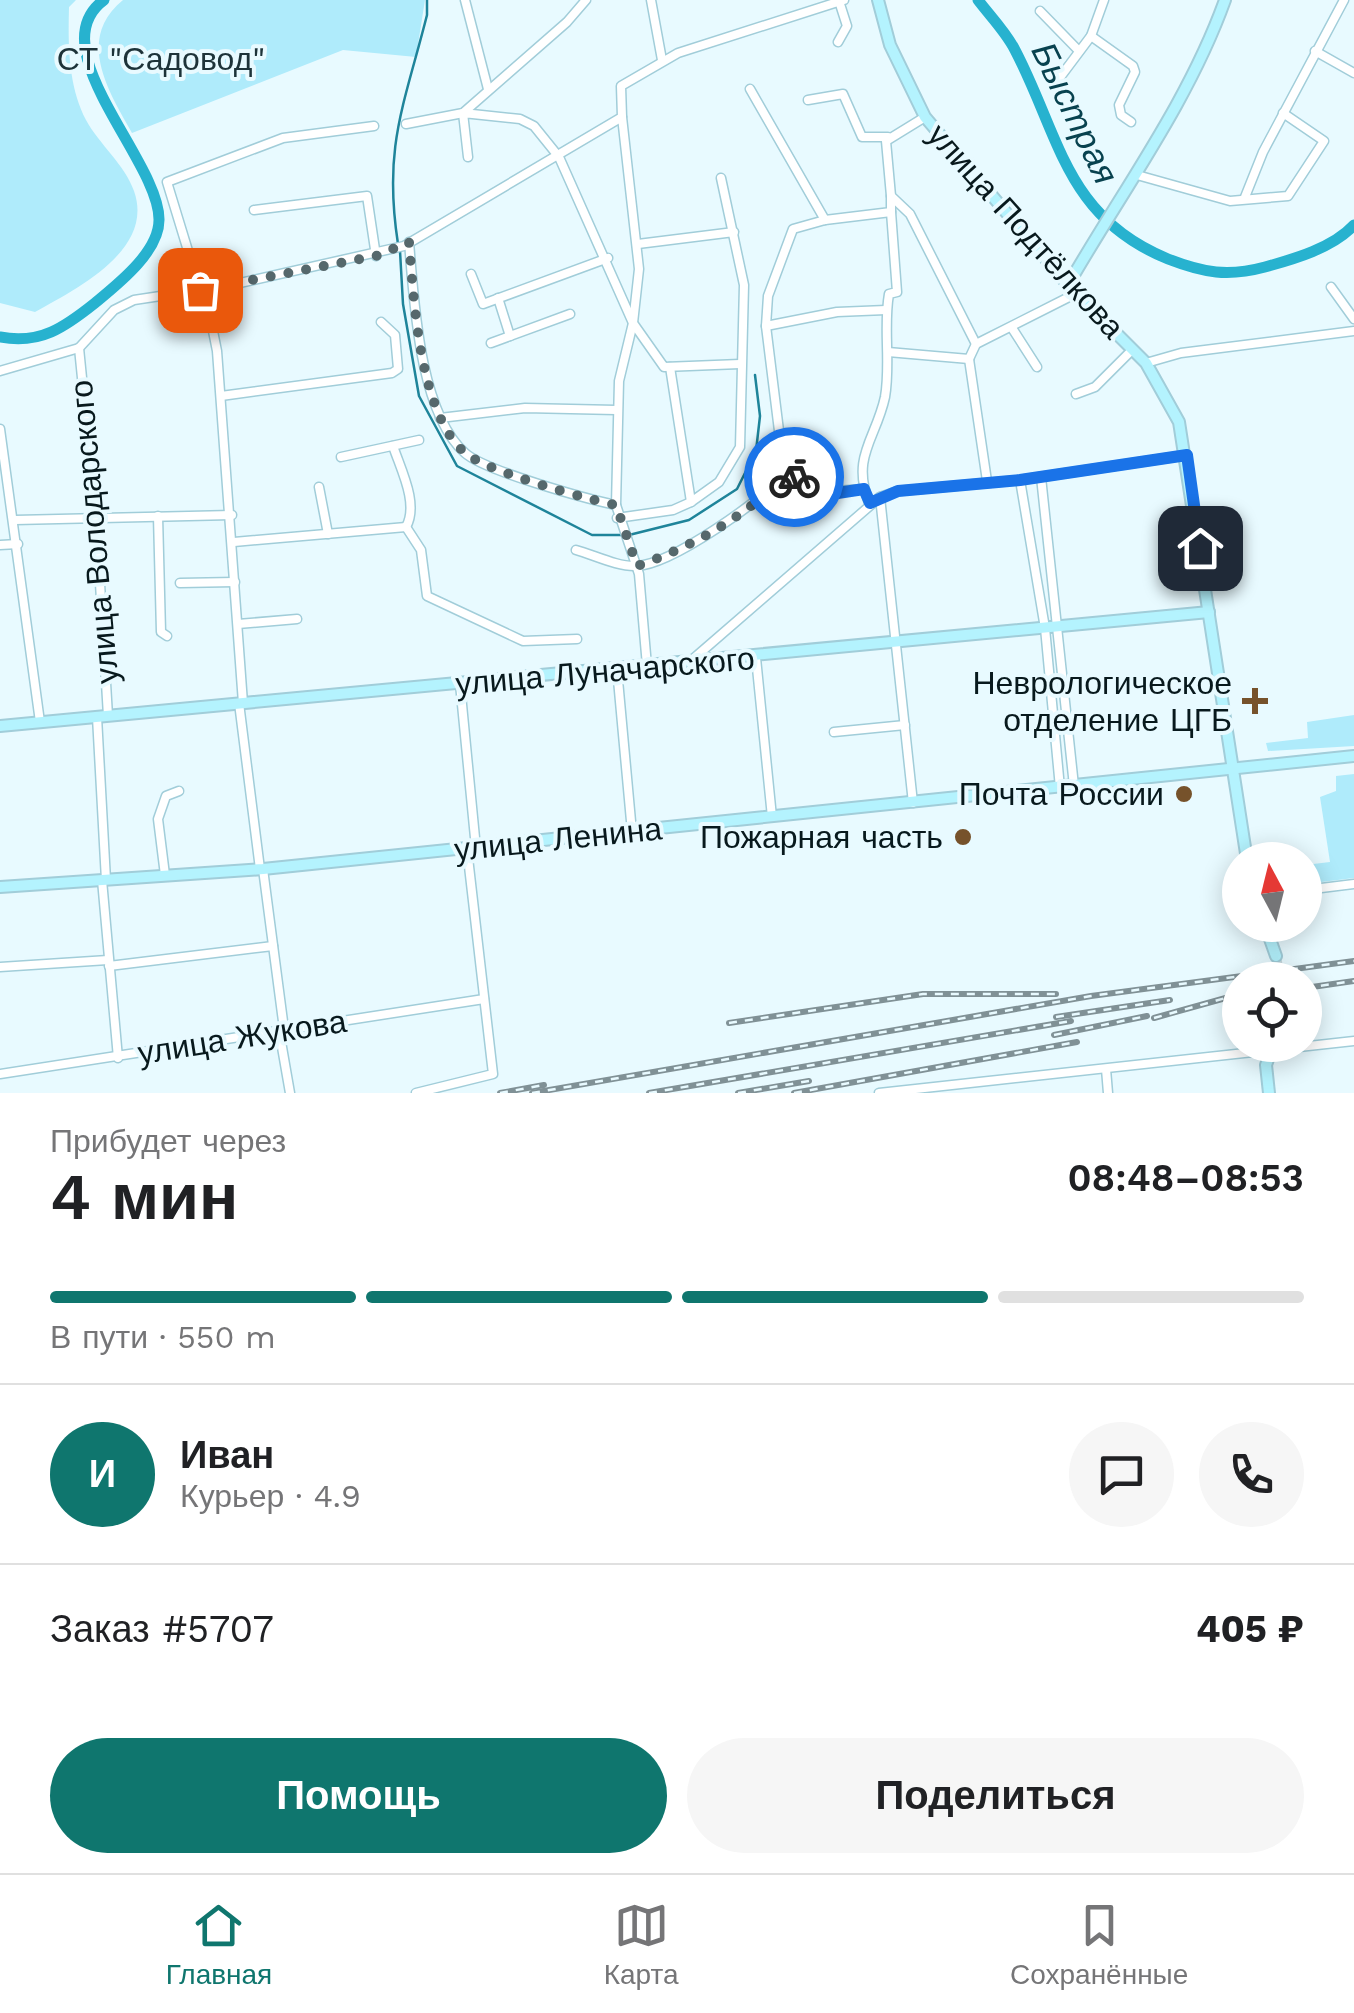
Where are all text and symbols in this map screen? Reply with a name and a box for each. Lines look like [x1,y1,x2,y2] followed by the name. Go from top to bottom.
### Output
[1023,35,1127,191] water label: Быстрая
[57,40,265,78] park label: СТ "Садовод"
[920,116,1132,346] street label: улица Подтёлкова
[158,248,243,333] pin
[173,263,228,318] icon: bag
[62,379,126,685] street label: улица Володарского
[744,427,844,527] courier
[767,450,822,505] icon: bike
[1158,506,1243,591] pin
[1173,521,1228,576] icon: home
[454,639,756,703] street label: улица Луначарского
[972,664,1232,739] place label: Неврологическое отделение ЦГБ
[1242,688,1268,714] marker: Неврологическое отделение ЦГБ
[959,775,1164,813] place label: Почта России
[1173,783,1195,805] marker: Почта России
[452,809,664,869] street label: улица Ленина
[700,818,943,856] place label: Пожарная часть
[952,826,974,848] marker: Пожарная часть
[1222,842,1322,942] north arrow
[1222,842,1322,1062] map controls
[1222,962,1322,1062] button: locate
[135,1002,349,1072] street label: улица Жукова
[50,1122,286,1160] text: Прибудет через
[1067,1156,1304,1200] text: 08:48–08:53
[50,1159,238,1235] text: 4 мин
[50,1318,276,1356] text: В пути · 550 m
[1069,1422,1174,1527] button: chat
[1199,1422,1304,1527] button: phone
[180,1433,274,1477] text: Иван
[89,1452,116,1496] text: И
[180,1477,361,1515] text: Курьер · 4.9
[50,1607,274,1651] text: Заказ #5707
[1196,1607,1304,1651] text: 405 ₽
[50,1738,667,1853] button: Помощь
[687,1738,1304,1853] button: Поделиться
[166,1898,272,1991] tab: Главная
[604,1898,679,1991] tab: Карта
[1010,1898,1188,1991] tab: Сохранённые

